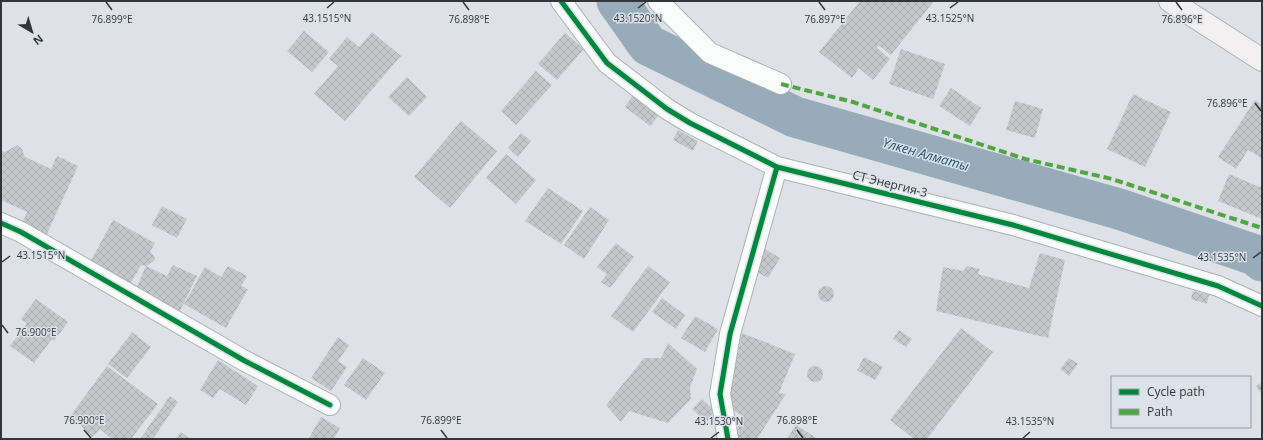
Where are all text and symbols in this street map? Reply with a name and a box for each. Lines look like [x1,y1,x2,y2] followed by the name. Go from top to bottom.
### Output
[303,11,351,25] text: 43.1515°N
[614,11,662,25] text: 43.1520°N
[926,11,974,25] text: 43.1525°N
[12,12,52,52] north arrow
[91,12,133,26] text: 76.899°E
[448,12,490,26] text: 76.898°E
[804,12,846,26] text: 76.897°E
[1161,12,1203,26] text: 76.896°E
[30,32,47,49] text: N
[1206,96,1248,110] text: 76.896°E
[881,133,971,175] water label: Үлкен Алматы
[851,166,930,201] street label: СТ Энергия-3
[17,248,65,262] text: 43.1515°N
[1198,250,1246,264] text: 43.1535°N
[15,325,57,339] text: 76.900°E
[1111,376,1251,428] legend
[1147,383,1205,400] text: Cycle path
[1147,403,1173,420] text: Path
[63,413,105,427] text: 76.900°E
[420,413,462,427] text: 76.899°E
[776,413,818,427] text: 76.898°E
[695,414,743,428] text: 43.1530°N
[1006,414,1054,428] text: 43.1535°N

